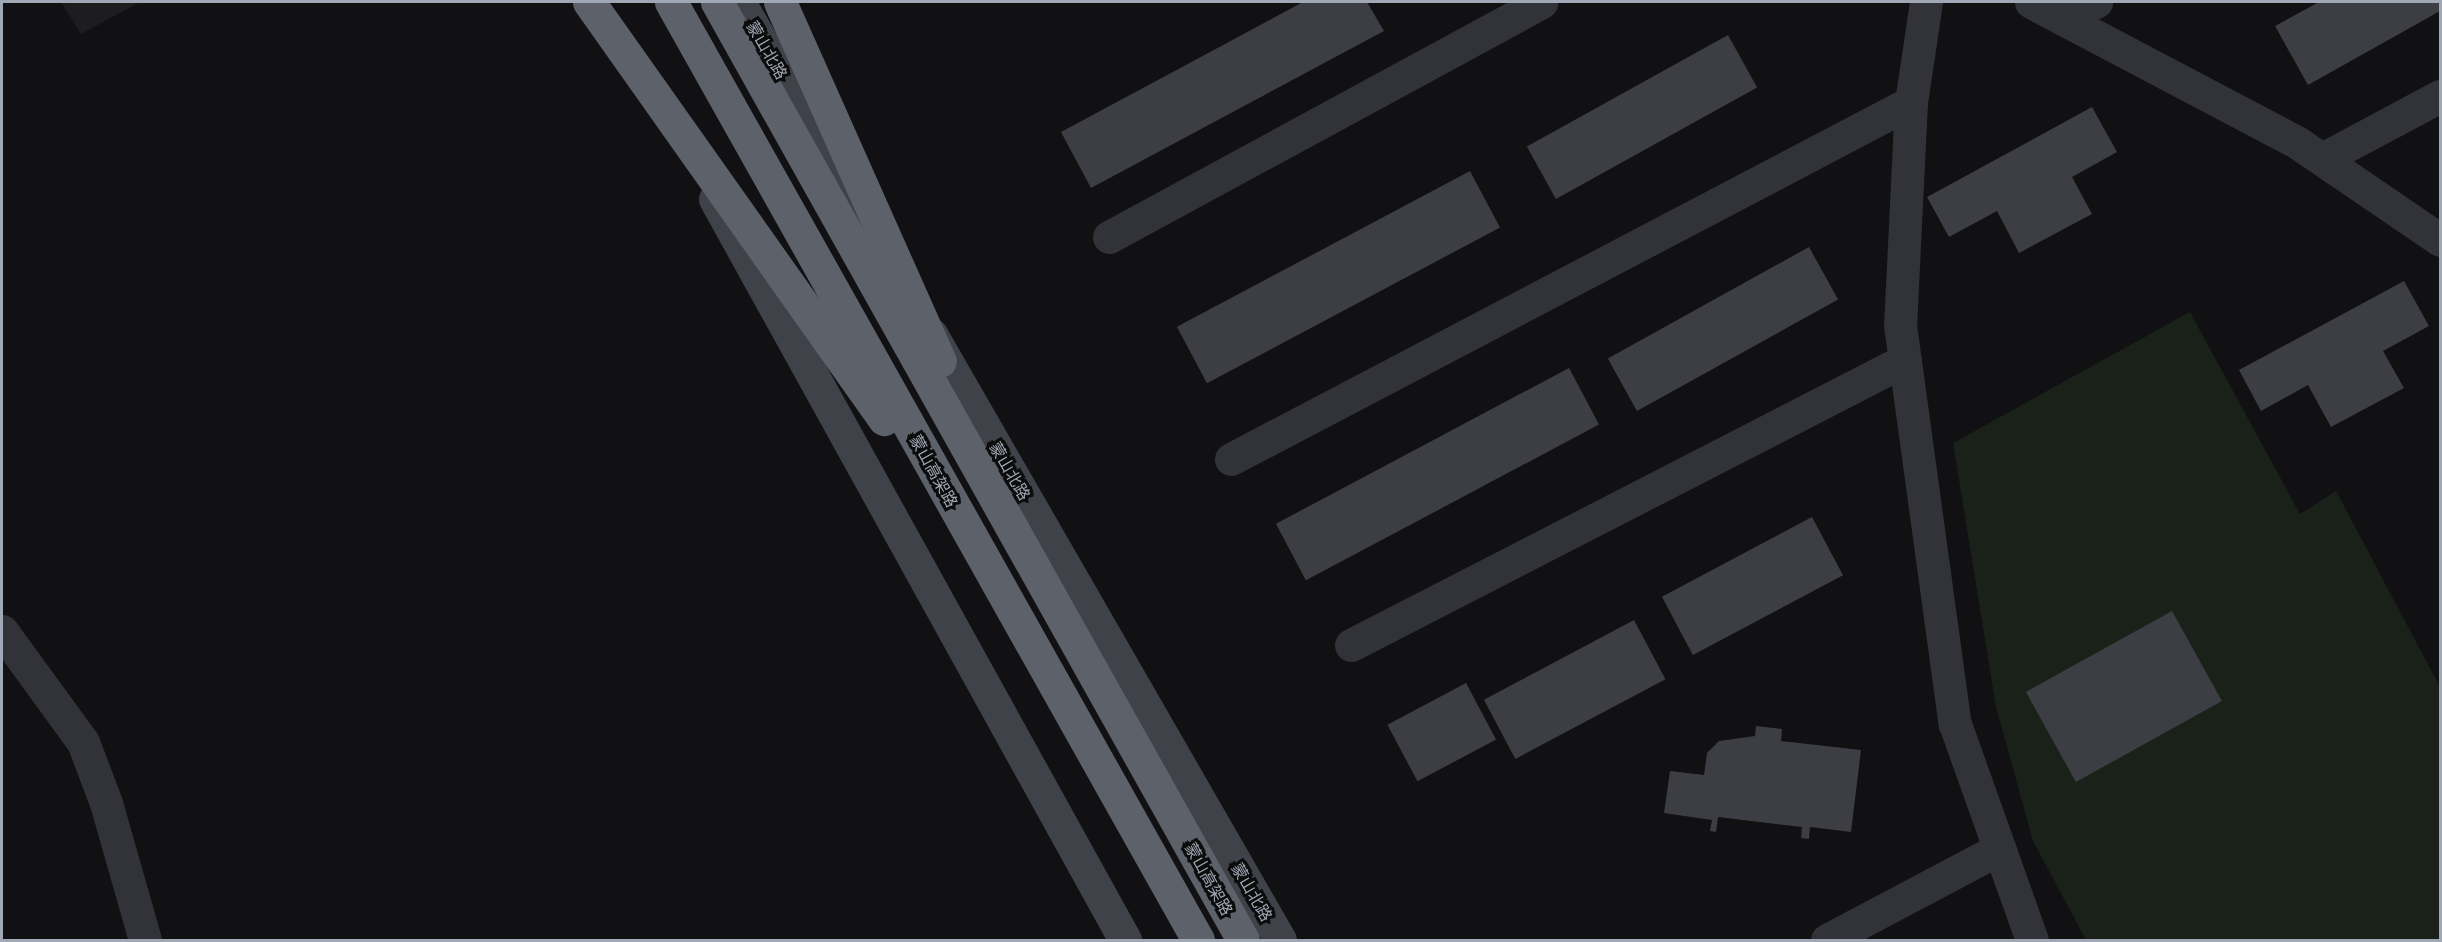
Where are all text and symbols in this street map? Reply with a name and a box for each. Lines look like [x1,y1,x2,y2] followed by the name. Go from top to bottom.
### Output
[743,17,791,83] street label: 蒙山北路
[906,431,962,511] street label: 蒙山高架路
[986,438,1034,504] street label: 蒙山北路
[1181,839,1237,919] street label: 蒙山高架路
[1228,859,1276,925] street label: 蒙山北路

